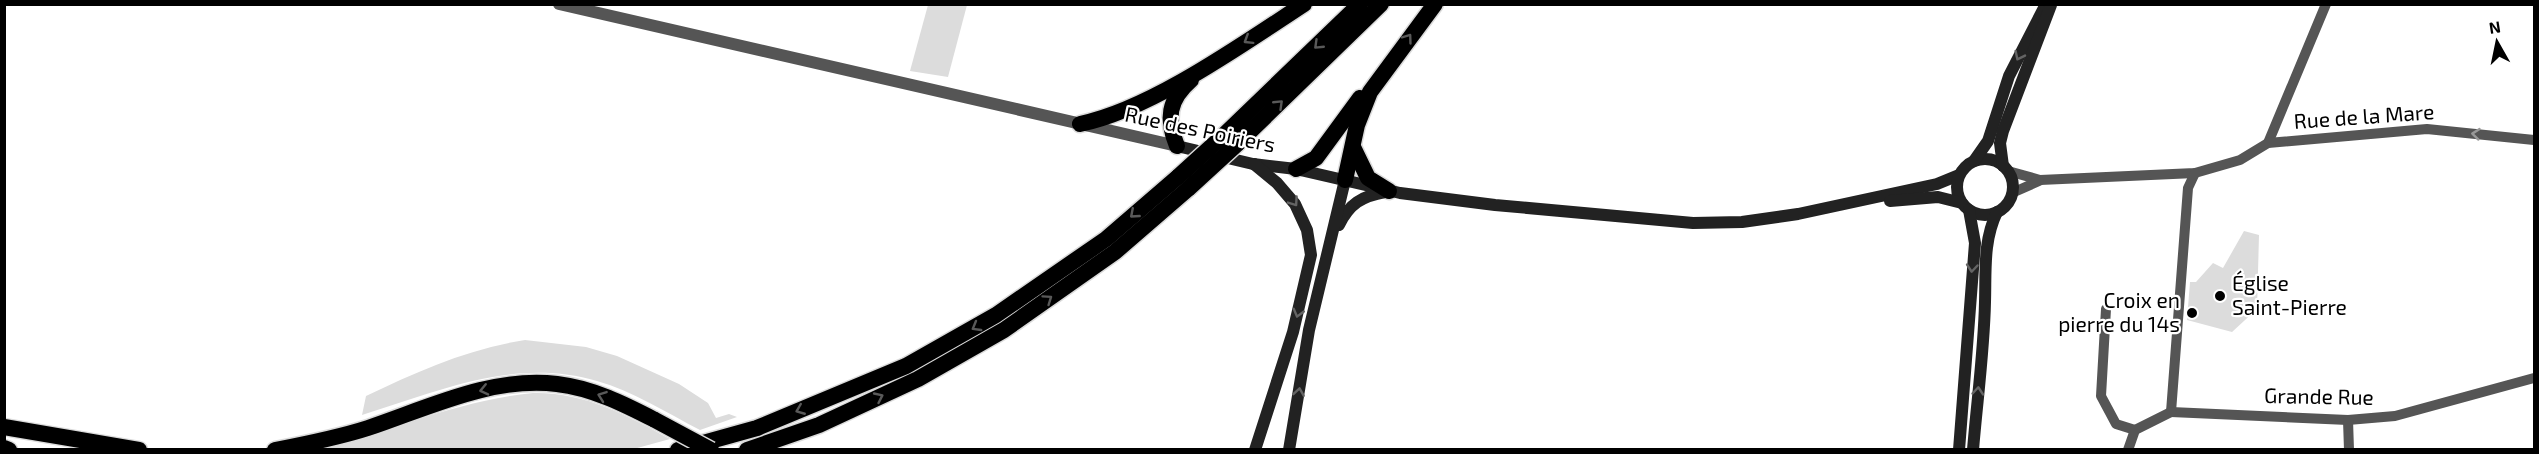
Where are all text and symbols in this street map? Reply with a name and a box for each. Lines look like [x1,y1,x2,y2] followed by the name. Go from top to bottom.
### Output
[2467,12,2527,72] north arrow
[2487,16,2502,37] text: N
[1243,32,1254,43] one-way arrow
[1401,33,1412,44] one-way arrow
[1314,38,1324,49] one-way arrow
[2014,50,2026,61] one-way arrow
[2293,98,2435,133] street label: Rue de la Mare
[1123,100,1278,157] street label: Rue des Poiriers
[1272,100,1283,111] one-way arrow
[2472,128,2481,141] one-way arrow
[1287,196,1298,207] one-way arrow
[1130,207,1141,218] one-way arrow
[1966,263,1979,272] one-way arrow
[2232,270,2347,319] place label: Église Saint-Pierre
[2058,287,2180,336] place label: Croix en pierre du 14s
[2213,289,2227,303] marker: Église Saint-Pierre
[1041,295,1052,306] one-way arrow
[2185,306,2199,320] marker: Croix en pierre du 14s
[1293,307,1305,317] one-way arrow
[971,319,982,331] one-way arrow
[2264,382,2374,409] street label: Grande Rue
[479,383,489,396] one-way arrow
[1292,387,1304,396] one-way arrow
[1971,387,1984,396] one-way arrow
[597,390,608,403] one-way arrow
[873,392,884,404] one-way arrow
[795,403,806,415] one-way arrow

